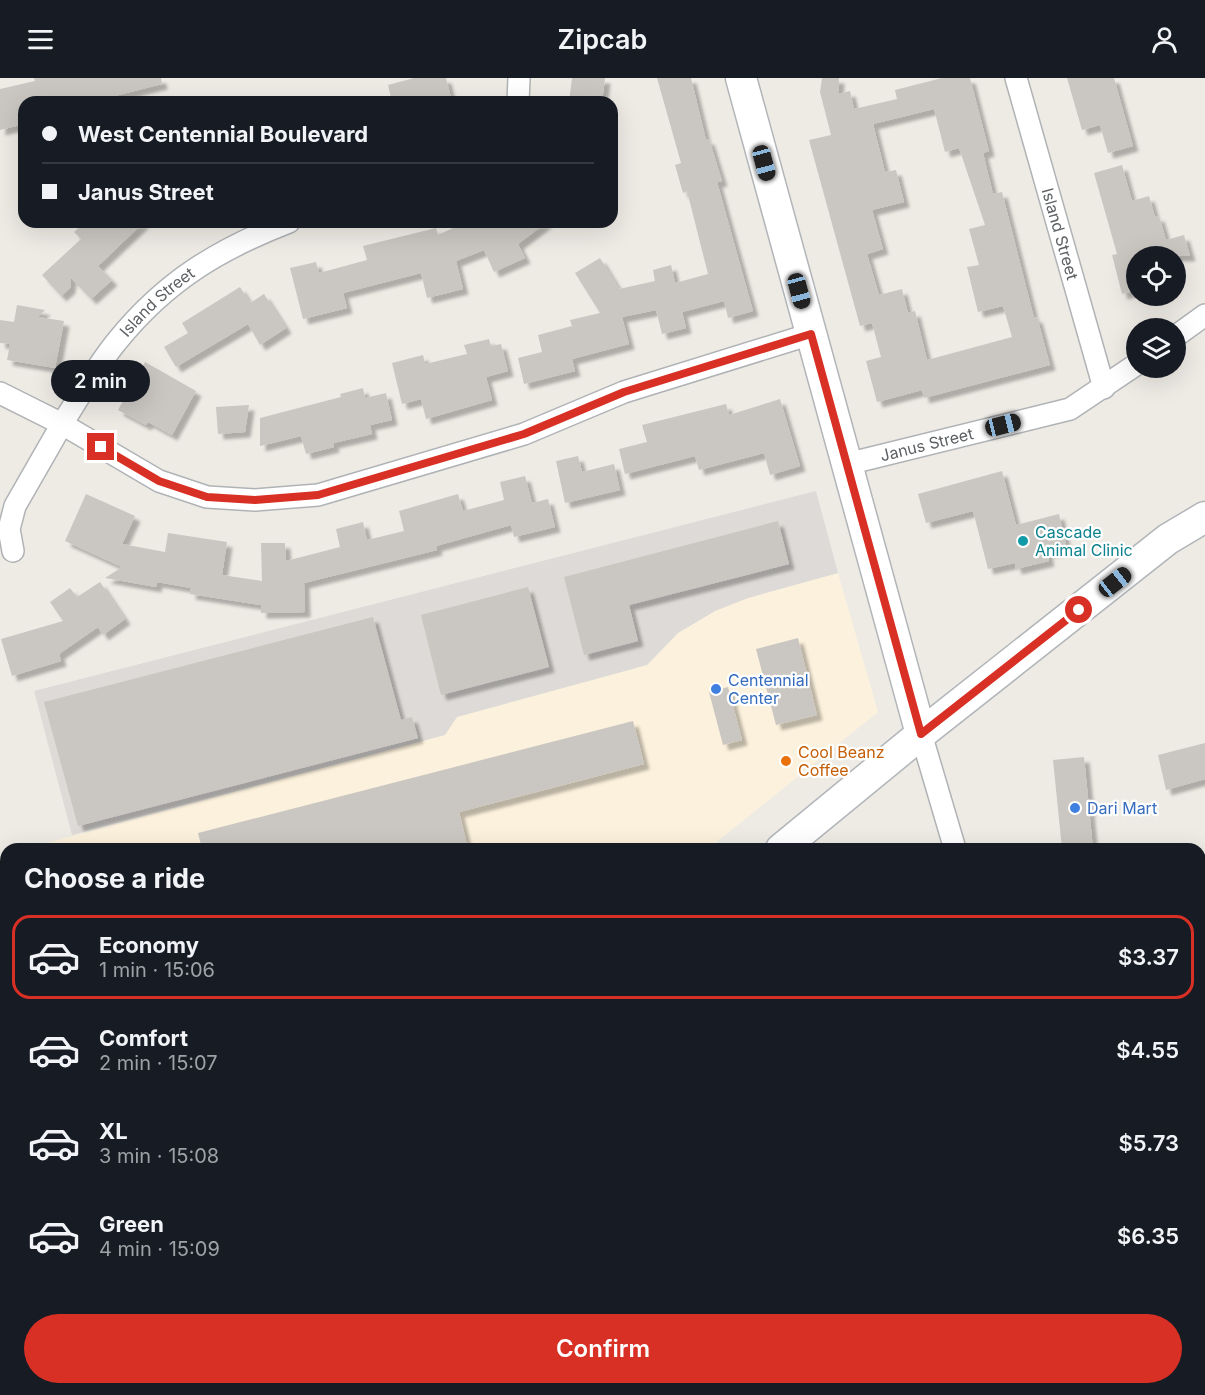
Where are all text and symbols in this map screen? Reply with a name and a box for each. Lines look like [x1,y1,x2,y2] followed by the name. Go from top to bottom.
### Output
[24,23,57,56] icon: menu
[558,23,647,56] text: Zipcab
[1148,23,1181,56] icon: person
[78,121,368,147] text: West Centennial Boulevard
[751,143,777,183] car
[78,179,214,205] text: Janus Street
[1038,186,1083,282] street label: Island Street
[1126,246,1186,378] map controls
[1126,246,1186,306] button: locate
[115,263,198,341] street label: Island Street
[786,271,812,311] car
[1126,318,1186,378] button: layers
[51,360,150,402] callout: 2 min
[74,369,127,393] text: 2 min
[983,412,1023,438] car
[878,423,975,465] street label: Janus Street
[87,433,114,460] route end
[1035,522,1133,560] place label: Cascade Animal Clinic
[1016,534,1030,548] marker: Cascade Animal Clinic
[1095,564,1135,600] car
[1065,596,1092,623] route start
[728,670,809,708] place label: Centennial Center
[709,682,723,696] marker: Centennial Center
[798,742,884,780] place label: Cool Beanz Coffee
[779,754,793,768] marker: Cool Beanz Coffee
[1087,798,1157,818] place label: Dari Mart
[1068,801,1082,815] marker: Dari Mart
[24,862,205,895] text: Choose a ride
[27,930,81,984] icon: car
[99,932,199,958] text: Economy
[1118,944,1179,970] text: $3.37
[99,958,215,982] text: 1 min · 15:06
[27,1023,81,1077] icon: car
[99,1025,188,1051] text: Comfort
[1116,1037,1179,1063] text: $4.55
[99,1051,218,1075] text: 2 min · 15:07
[27,1116,81,1170] icon: car
[99,1118,128,1144] text: XL
[1119,1130,1179,1156] text: $5.73
[99,1144,219,1168] text: 3 min · 15:08
[27,1209,81,1263] icon: car
[99,1211,164,1237] text: Green
[1117,1223,1179,1249] text: $6.35
[99,1237,220,1261] text: 4 min · 15:09
[24,1314,1182,1383] button: Confirm

